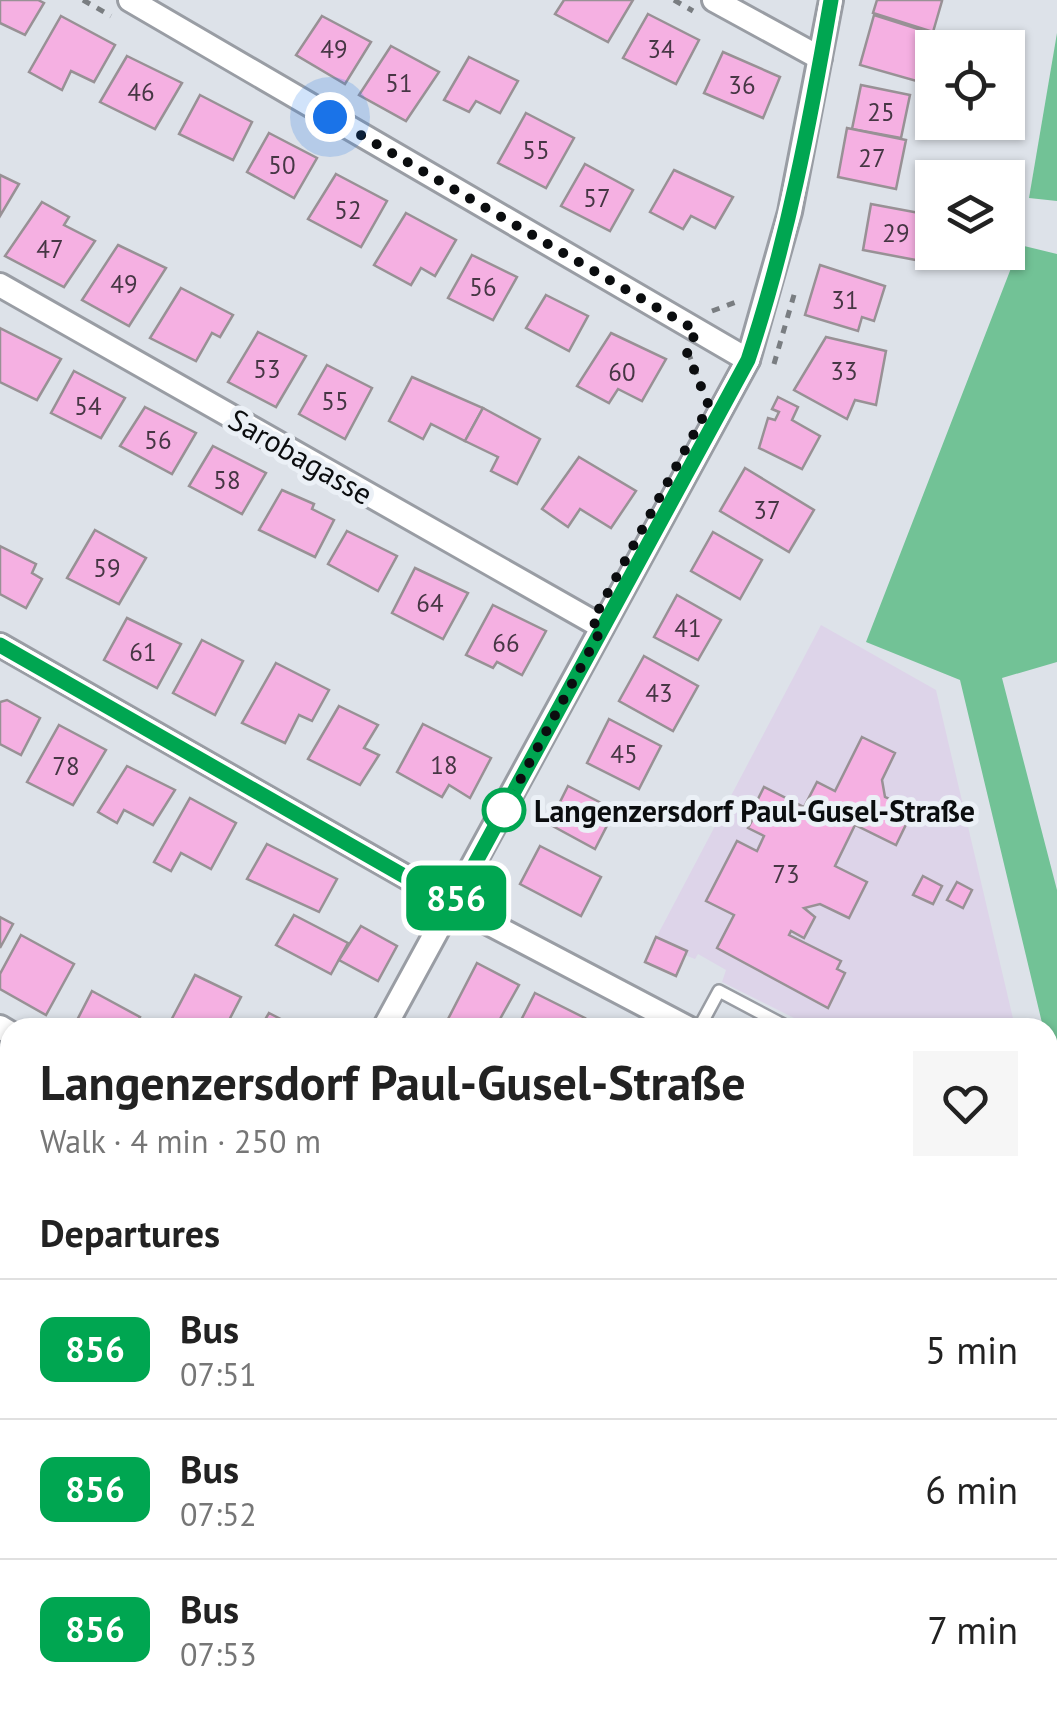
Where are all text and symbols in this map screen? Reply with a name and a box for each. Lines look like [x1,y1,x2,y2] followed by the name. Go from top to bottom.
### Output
[915,30,1025,270] map controls
[915,30,1025,140] button: locate
[320,33,348,65] house number: 49
[647,33,675,65] house number: 34
[385,67,413,99] house number: 51
[728,69,756,101] house number: 36
[127,76,155,108] house number: 46
[305,92,355,142] your location
[867,96,895,128] house number: 25
[522,134,550,166] house number: 55
[858,142,886,174] house number: 27
[268,149,296,181] house number: 50
[915,160,1025,270] button: layers
[583,182,611,214] house number: 57
[334,194,362,226] house number: 52
[882,217,910,249] house number: 29
[36,233,64,265] house number: 47
[110,268,138,300] house number: 49
[469,271,497,303] house number: 56
[831,284,859,316] house number: 31
[253,353,281,385] house number: 53
[830,355,858,387] house number: 33
[608,356,636,388] house number: 60
[321,385,349,417] house number: 55
[74,390,102,422] house number: 54
[222,399,380,513] street label: Sarobagasse
[144,424,172,456] house number: 56
[213,464,241,496] house number: 58
[753,494,781,526] house number: 37
[93,552,121,584] house number: 59
[416,587,444,619] house number: 64
[674,612,702,644] house number: 41
[492,627,520,659] house number: 66
[129,636,157,668] house number: 61
[645,677,673,709] house number: 43
[610,738,638,770] house number: 45
[430,749,458,781] house number: 18
[52,750,80,782] house number: 78
[483,789,525,831] marker: Langenzersdorf Paul-Gusel-Straße
[534,791,975,830] place label: Langenzersdorf Paul-Gusel-Straße
[772,858,800,890] house number: 73
[398,866,514,930] line badge: 856
[426,875,486,921] text: 856
[40,1051,746,1113] text: Langenzersdorf Paul-Gusel-Straße
[913,1051,1018,1156] button: heart
[40,1120,321,1162] text: Walk · 4 min · 250 m
[40,1208,220,1257] text: Departures
[180,1304,239,1353] text: Bus
[925,1325,1018,1374] text: 5 min
[65,1326,125,1372] text: 856
[180,1353,257,1395] text: 07:51
[180,1444,239,1493] text: Bus
[925,1465,1018,1514] text: 6 min
[65,1466,125,1512] text: 856
[180,1493,257,1535] text: 07:52
[180,1584,239,1633] text: Bus
[927,1605,1018,1654] text: 7 min
[65,1606,125,1652] text: 856
[180,1633,257,1675] text: 07:53

